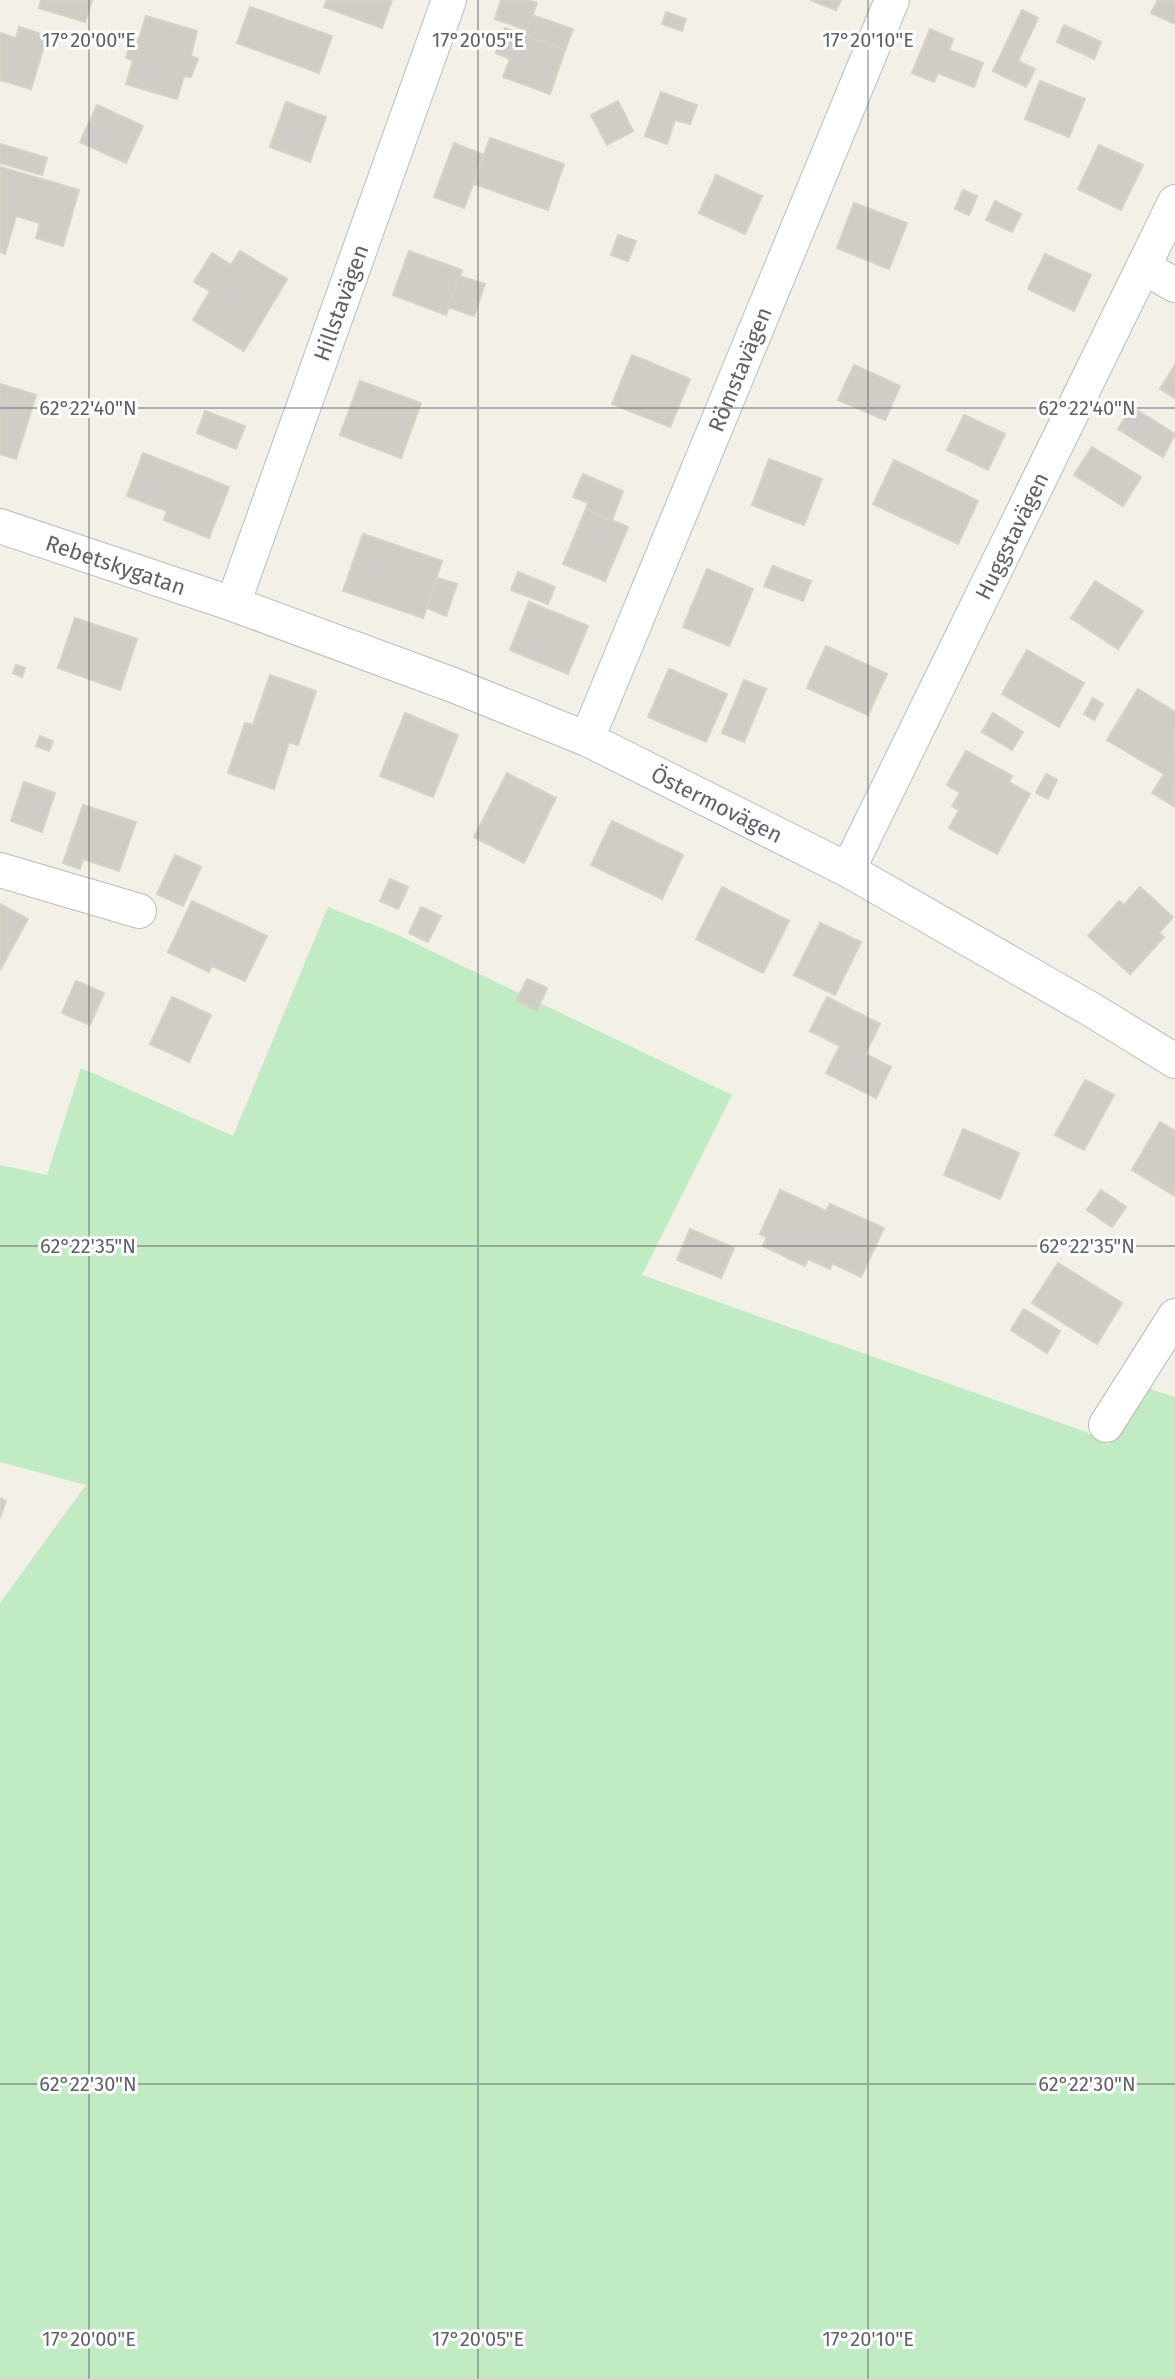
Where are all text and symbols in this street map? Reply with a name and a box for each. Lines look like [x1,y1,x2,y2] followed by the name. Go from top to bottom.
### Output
[42,28,136,52] text: 17°20'00"E
[432,28,524,52] text: 17°20'05"E
[822,28,914,52] text: 17°20'10"E
[307,241,374,365] street label: Hillstavägen
[702,303,777,436] street label: Römstavägen
[39,396,137,420] text: 62°22'40"N
[1038,396,1136,420] text: 62°22'40"N
[969,468,1054,604] street label: Huggstavägen
[42,529,189,601] street label: Rebetskygatan
[647,760,787,848] street label: Östermovägen
[40,1234,136,1258] text: 62°22'35"N
[1039,1234,1135,1258] text: 62°22'35"N
[39,2072,137,2096] text: 62°22'30"N
[1038,2072,1136,2096] text: 62°22'30"N
[42,2327,136,2351] text: 17°20'00"E
[432,2327,524,2351] text: 17°20'05"E
[822,2327,914,2351] text: 17°20'10"E

